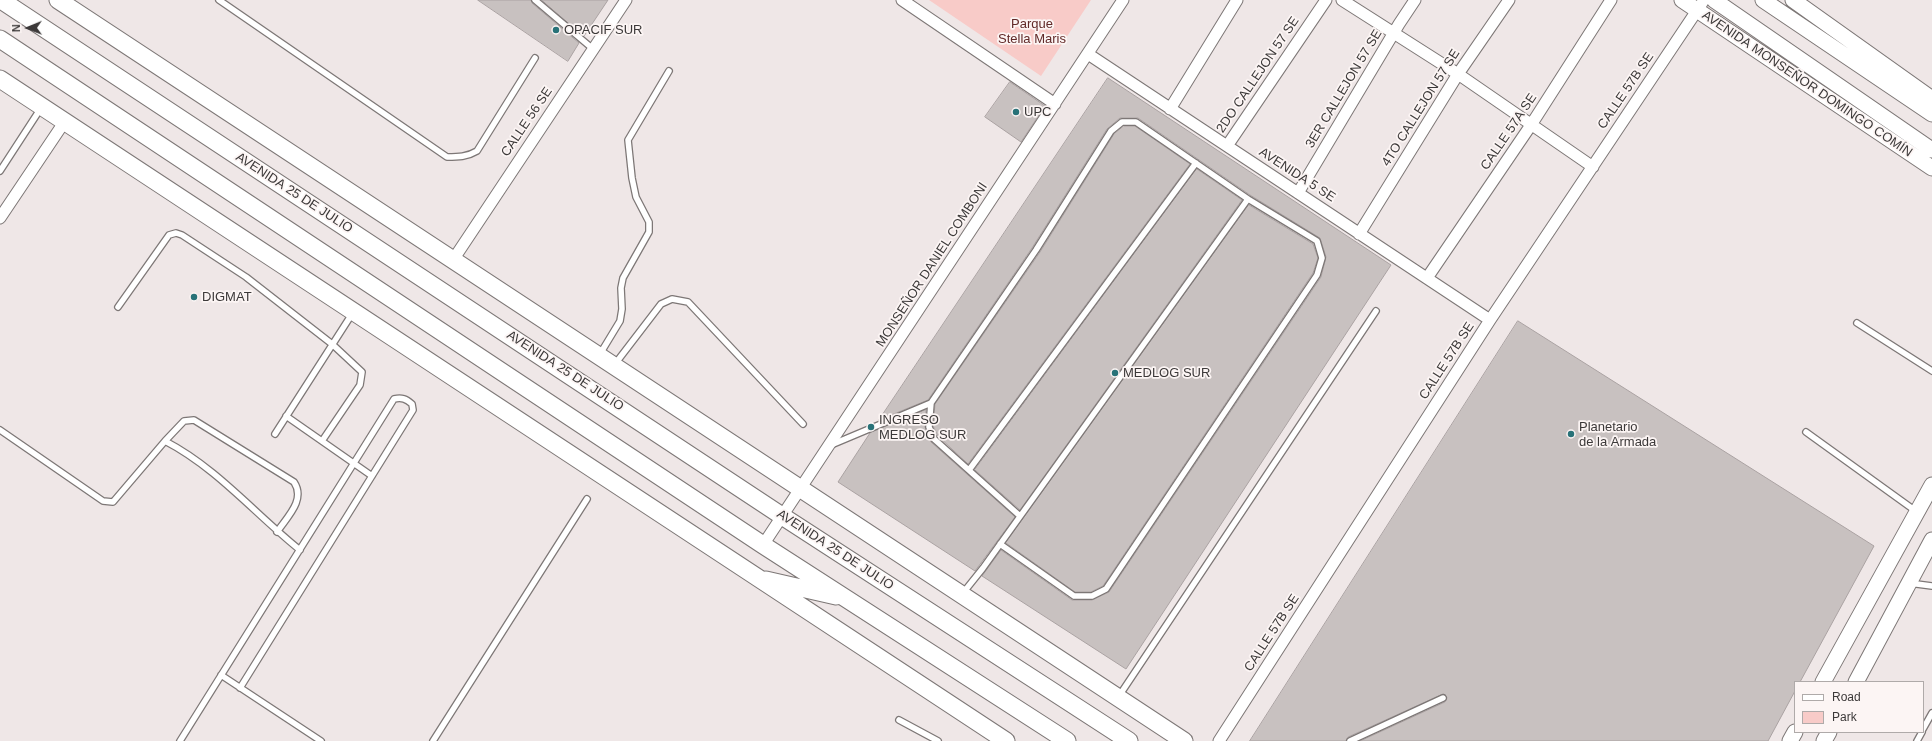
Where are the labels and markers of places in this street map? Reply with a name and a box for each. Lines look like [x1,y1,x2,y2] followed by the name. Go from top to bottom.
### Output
[564,22,642,38] place label: OPACIF SUR
[551,25,561,35] marker: OPACIF SUR
[1024,104,1051,120] place label: UPC
[1011,107,1021,117] marker: UPC
[202,289,252,305] place label: DIGMAT
[189,292,199,302] marker: DIGMAT
[1123,365,1210,381] place label: MEDLOG SUR
[1110,368,1120,378] marker: MEDLOG SUR
[879,412,966,443] place label: INGRESO MEDLOG SUR
[1579,419,1656,450] place label: Planetario de la Armada
[866,422,876,432] marker: INGRESO MEDLOG SUR
[1566,429,1576,439] marker: Planetario de la Armada

